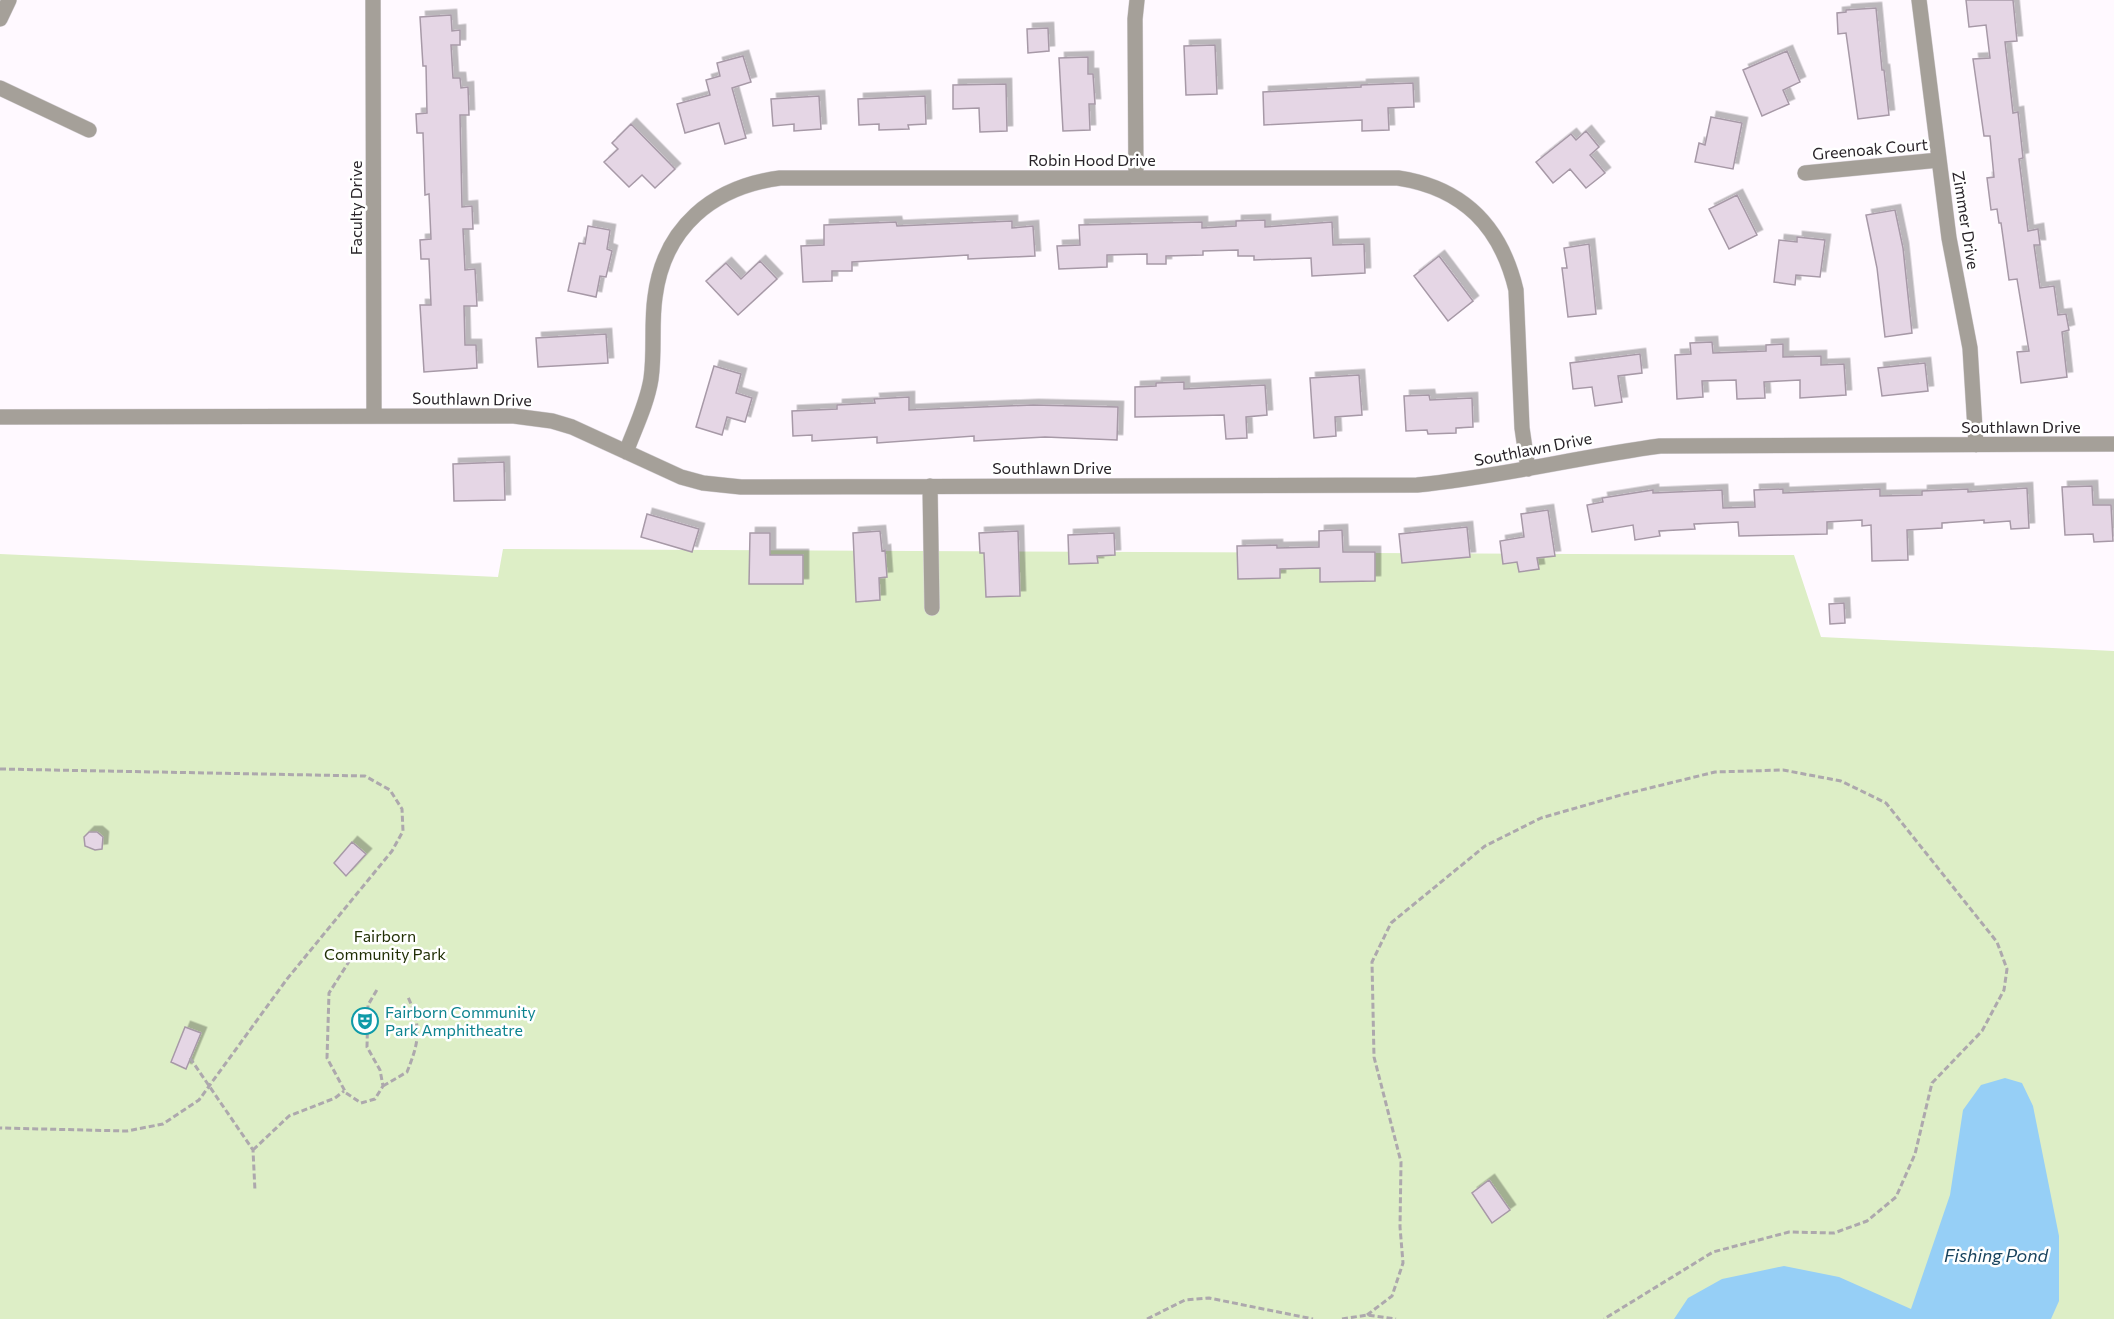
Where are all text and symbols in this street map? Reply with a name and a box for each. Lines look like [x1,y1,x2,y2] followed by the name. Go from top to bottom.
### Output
[1811,134,1929,163] street label: Greenoak Court
[1028,150,1156,169] street label: Robin Hood Drive
[346,161,365,255] street label: Faculty Drive
[1949,169,1984,270] street label: Zimmer Drive
[412,388,532,409] street label: Southlawn Drive
[1961,417,2081,436] street label: Southlawn Drive
[1472,428,1593,469] street label: Southlawn Drive
[992,458,1112,477] street label: Southlawn Drive
[324,926,446,963] park label: Fairborn Community Park
[385,1002,536,1039] place label: Fairborn Community Park Amphitheatre
[350,1006,380,1036] theatre icon: Fairborn Community Park Amphitheatre
[1944,1244,2049,1266] water label: Fishing Pond

